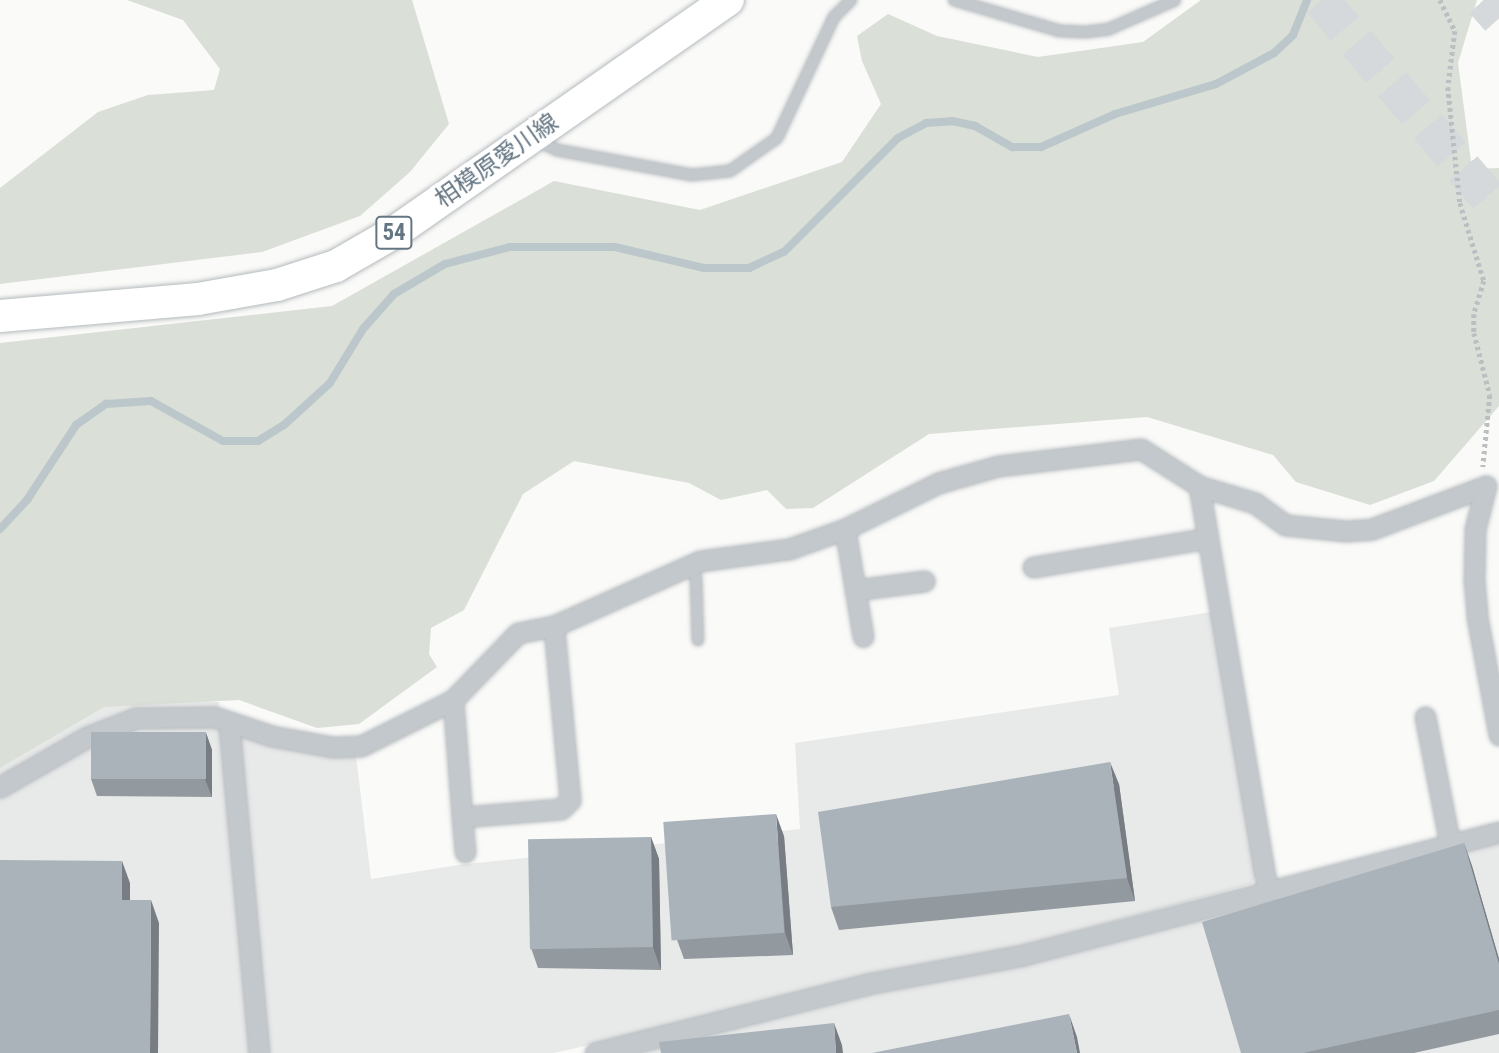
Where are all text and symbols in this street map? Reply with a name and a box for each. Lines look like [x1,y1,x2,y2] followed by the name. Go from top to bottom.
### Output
[430,108,564,214] street label: 相模原愛川線
[375,214,413,252] road number: 54

